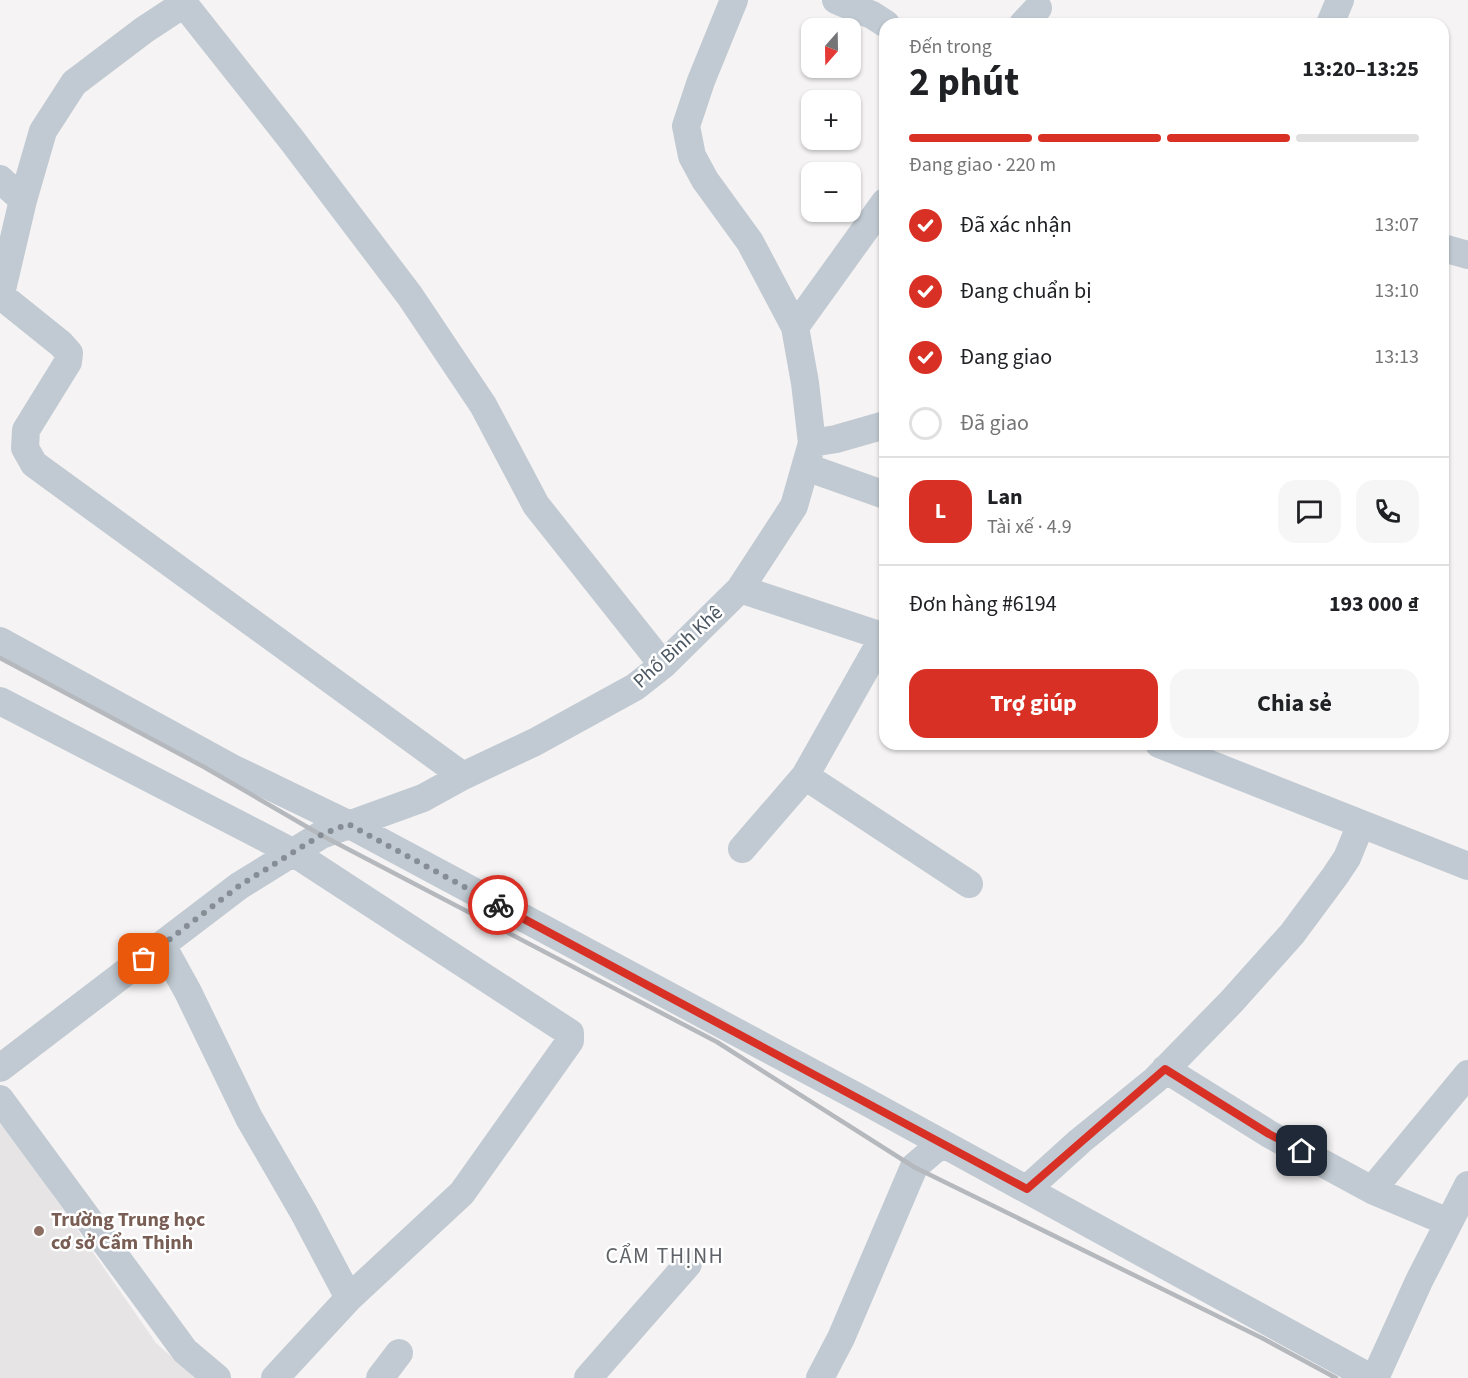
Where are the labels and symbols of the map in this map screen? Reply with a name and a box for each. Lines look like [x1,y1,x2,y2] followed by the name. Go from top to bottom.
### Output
[801,18,861,78] north arrow
[627,599,729,695] street label: Phố Bình Khê
[468,875,528,935] courier
[118,933,169,984] pin
[1276,1125,1327,1176] pin
[51,1206,205,1257] place label: Trường Trung học cơ sở Cẩm Thịnh
[32,1224,46,1238] marker: Trường Trung học cơ sở Cẩm Thịnh
[606,1240,724,1272] district label: CẨM THỊNH

